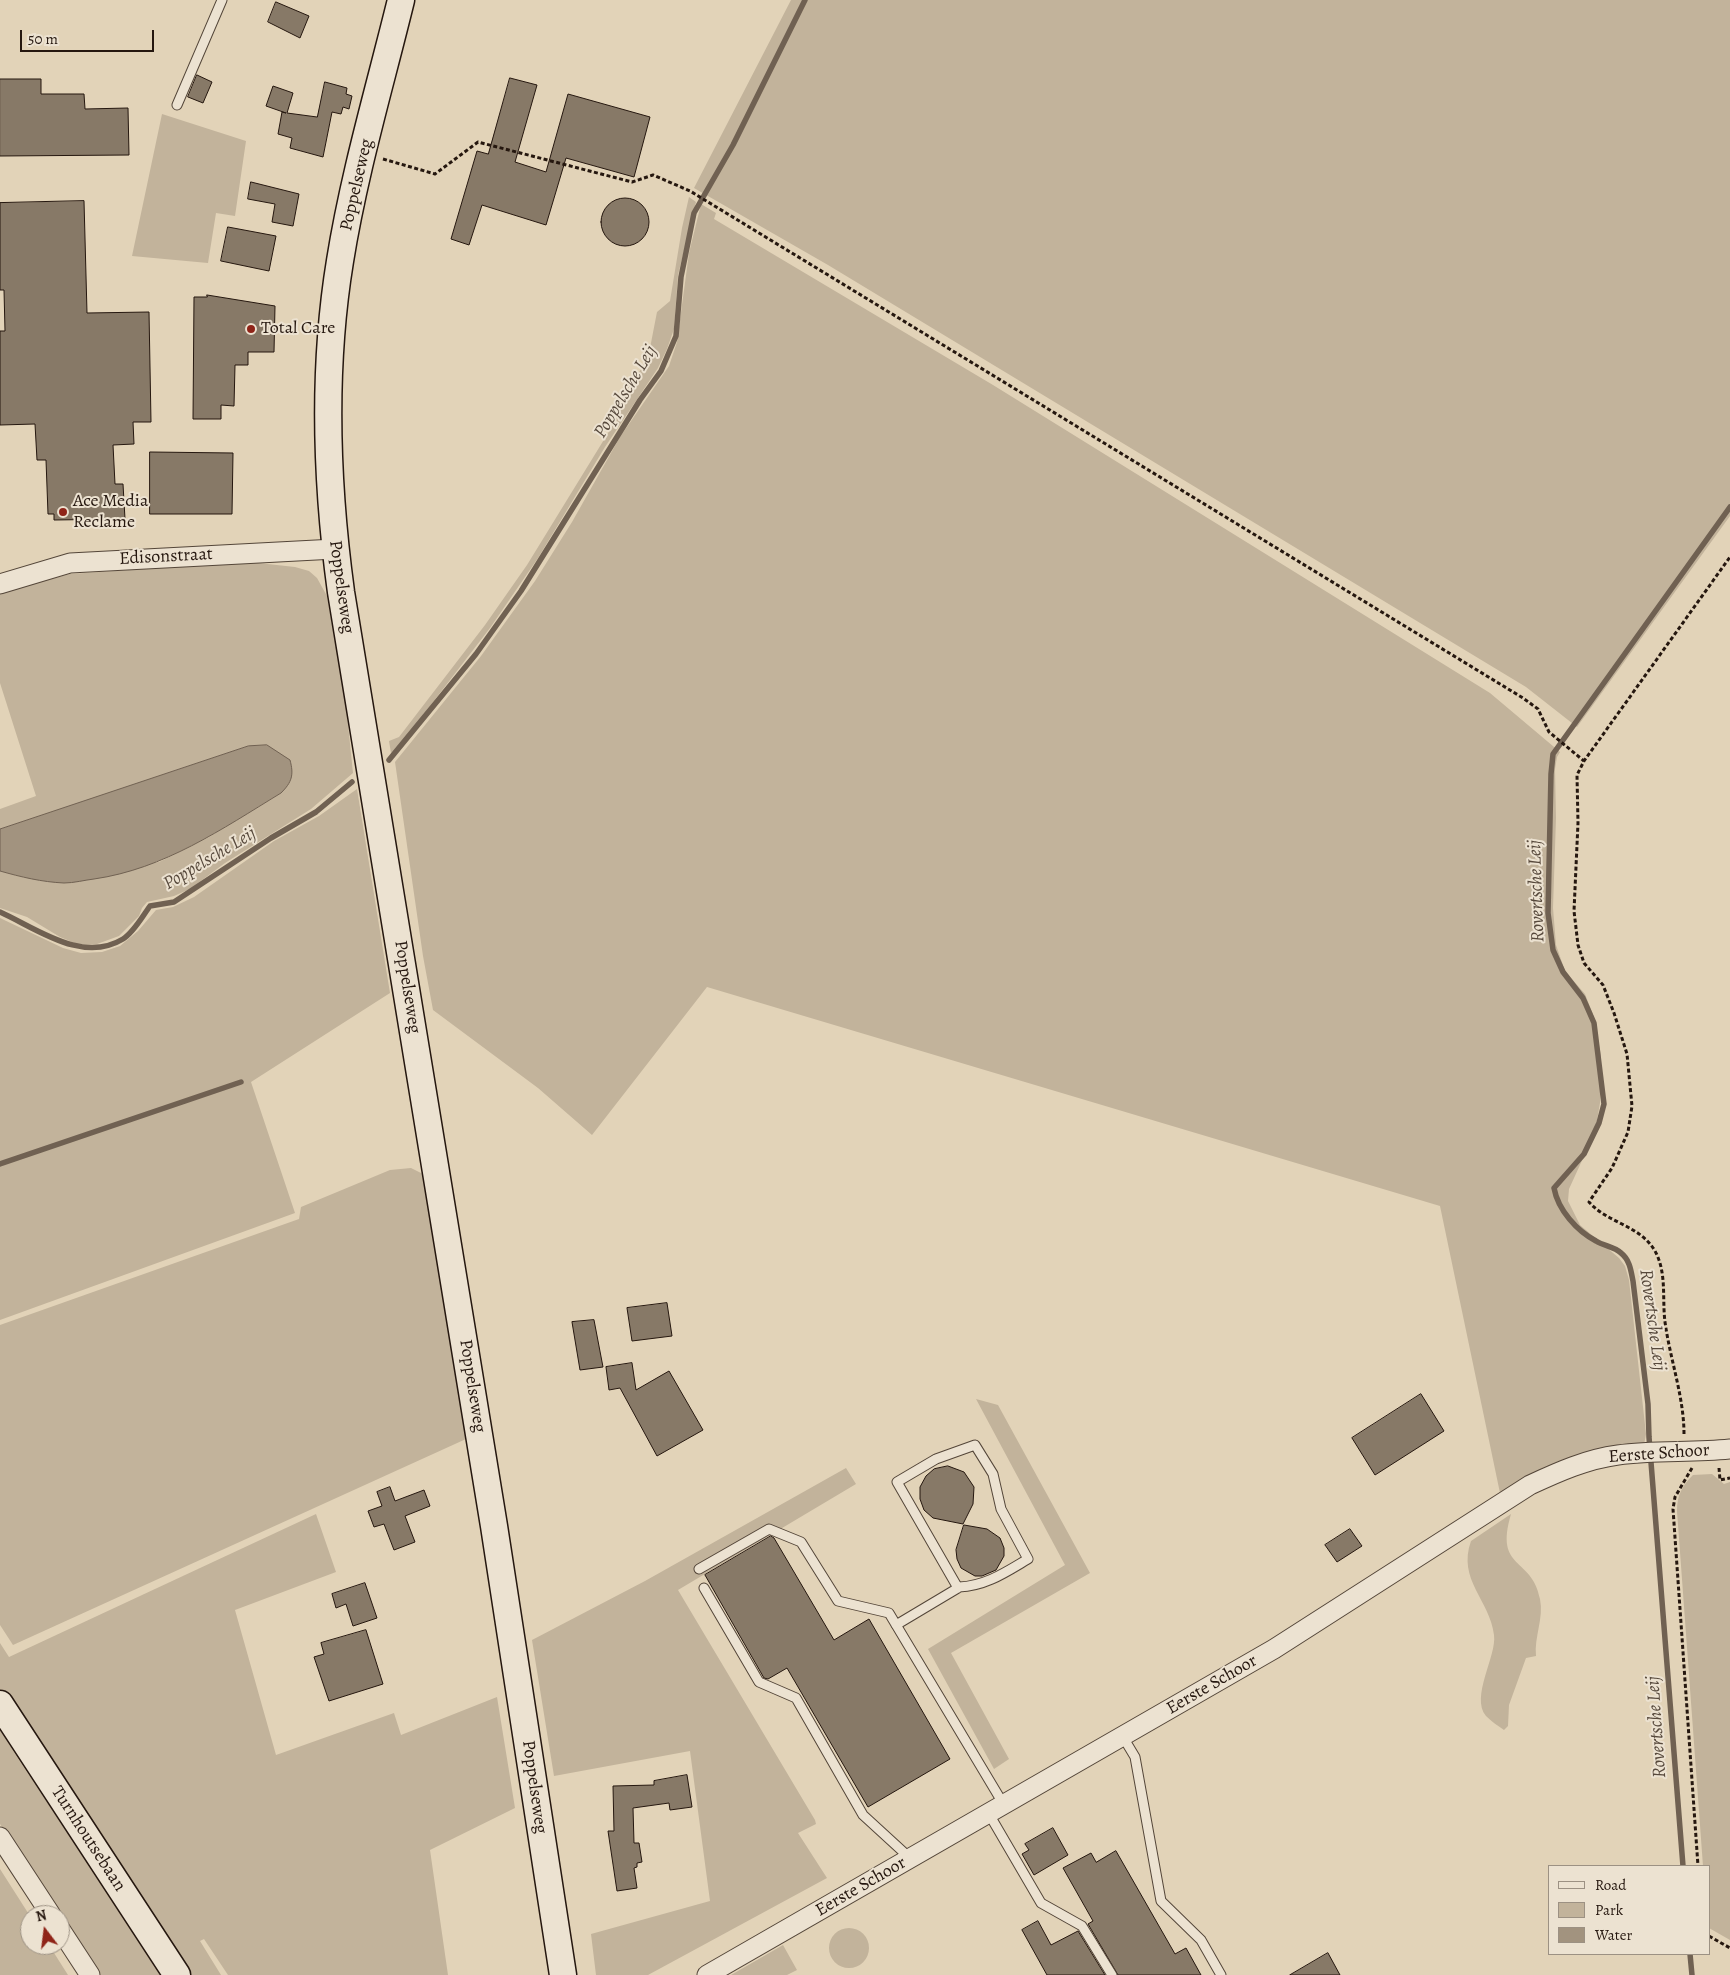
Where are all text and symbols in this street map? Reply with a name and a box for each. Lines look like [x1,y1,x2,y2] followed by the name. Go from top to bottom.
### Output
[22,20,156,52] scale bar
[28,29,58,49] text: 50 m
[336,137,378,233] street label: Poppelseweg
[261,318,335,340] place label: Total Care
[245,323,257,335] marker: Total Care
[589,341,663,443] water label: Poppelsche Leij
[73,491,148,534] place label: Ace Media Reclame
[57,506,69,518] marker: Ace Media Reclame
[324,539,358,635] street label: Poppelseweg
[119,544,213,570] street label: Edisonstraat
[159,822,261,896] water label: Poppelsche Leij
[1524,839,1550,943] water label: Rovertsche Leij
[389,939,425,1035] street label: Poppelseweg
[1634,1268,1670,1372] water label: Rovertsche Leij
[454,1338,490,1434] street label: Poppelseweg
[1608,1440,1710,1468] street label: Eerste Schoor
[1163,1650,1261,1720] street label: Eerste Schoor
[1642,1675,1672,1779] water label: Rovertsche Leij
[517,1739,551,1835] street label: Poppelseweg
[46,1782,130,1896] street label: Turnhoutsebaan
[812,1852,910,1922] street label: Eerste Schoor
[1548,1865,1710,1955] legend
[1595,1875,1626,1895] text: Road
[1595,1900,1623,1920] text: Park
[20,1905,70,1955] north arrow
[34,1905,49,1926] text: N
[1595,1925,1632,1945] text: Water

